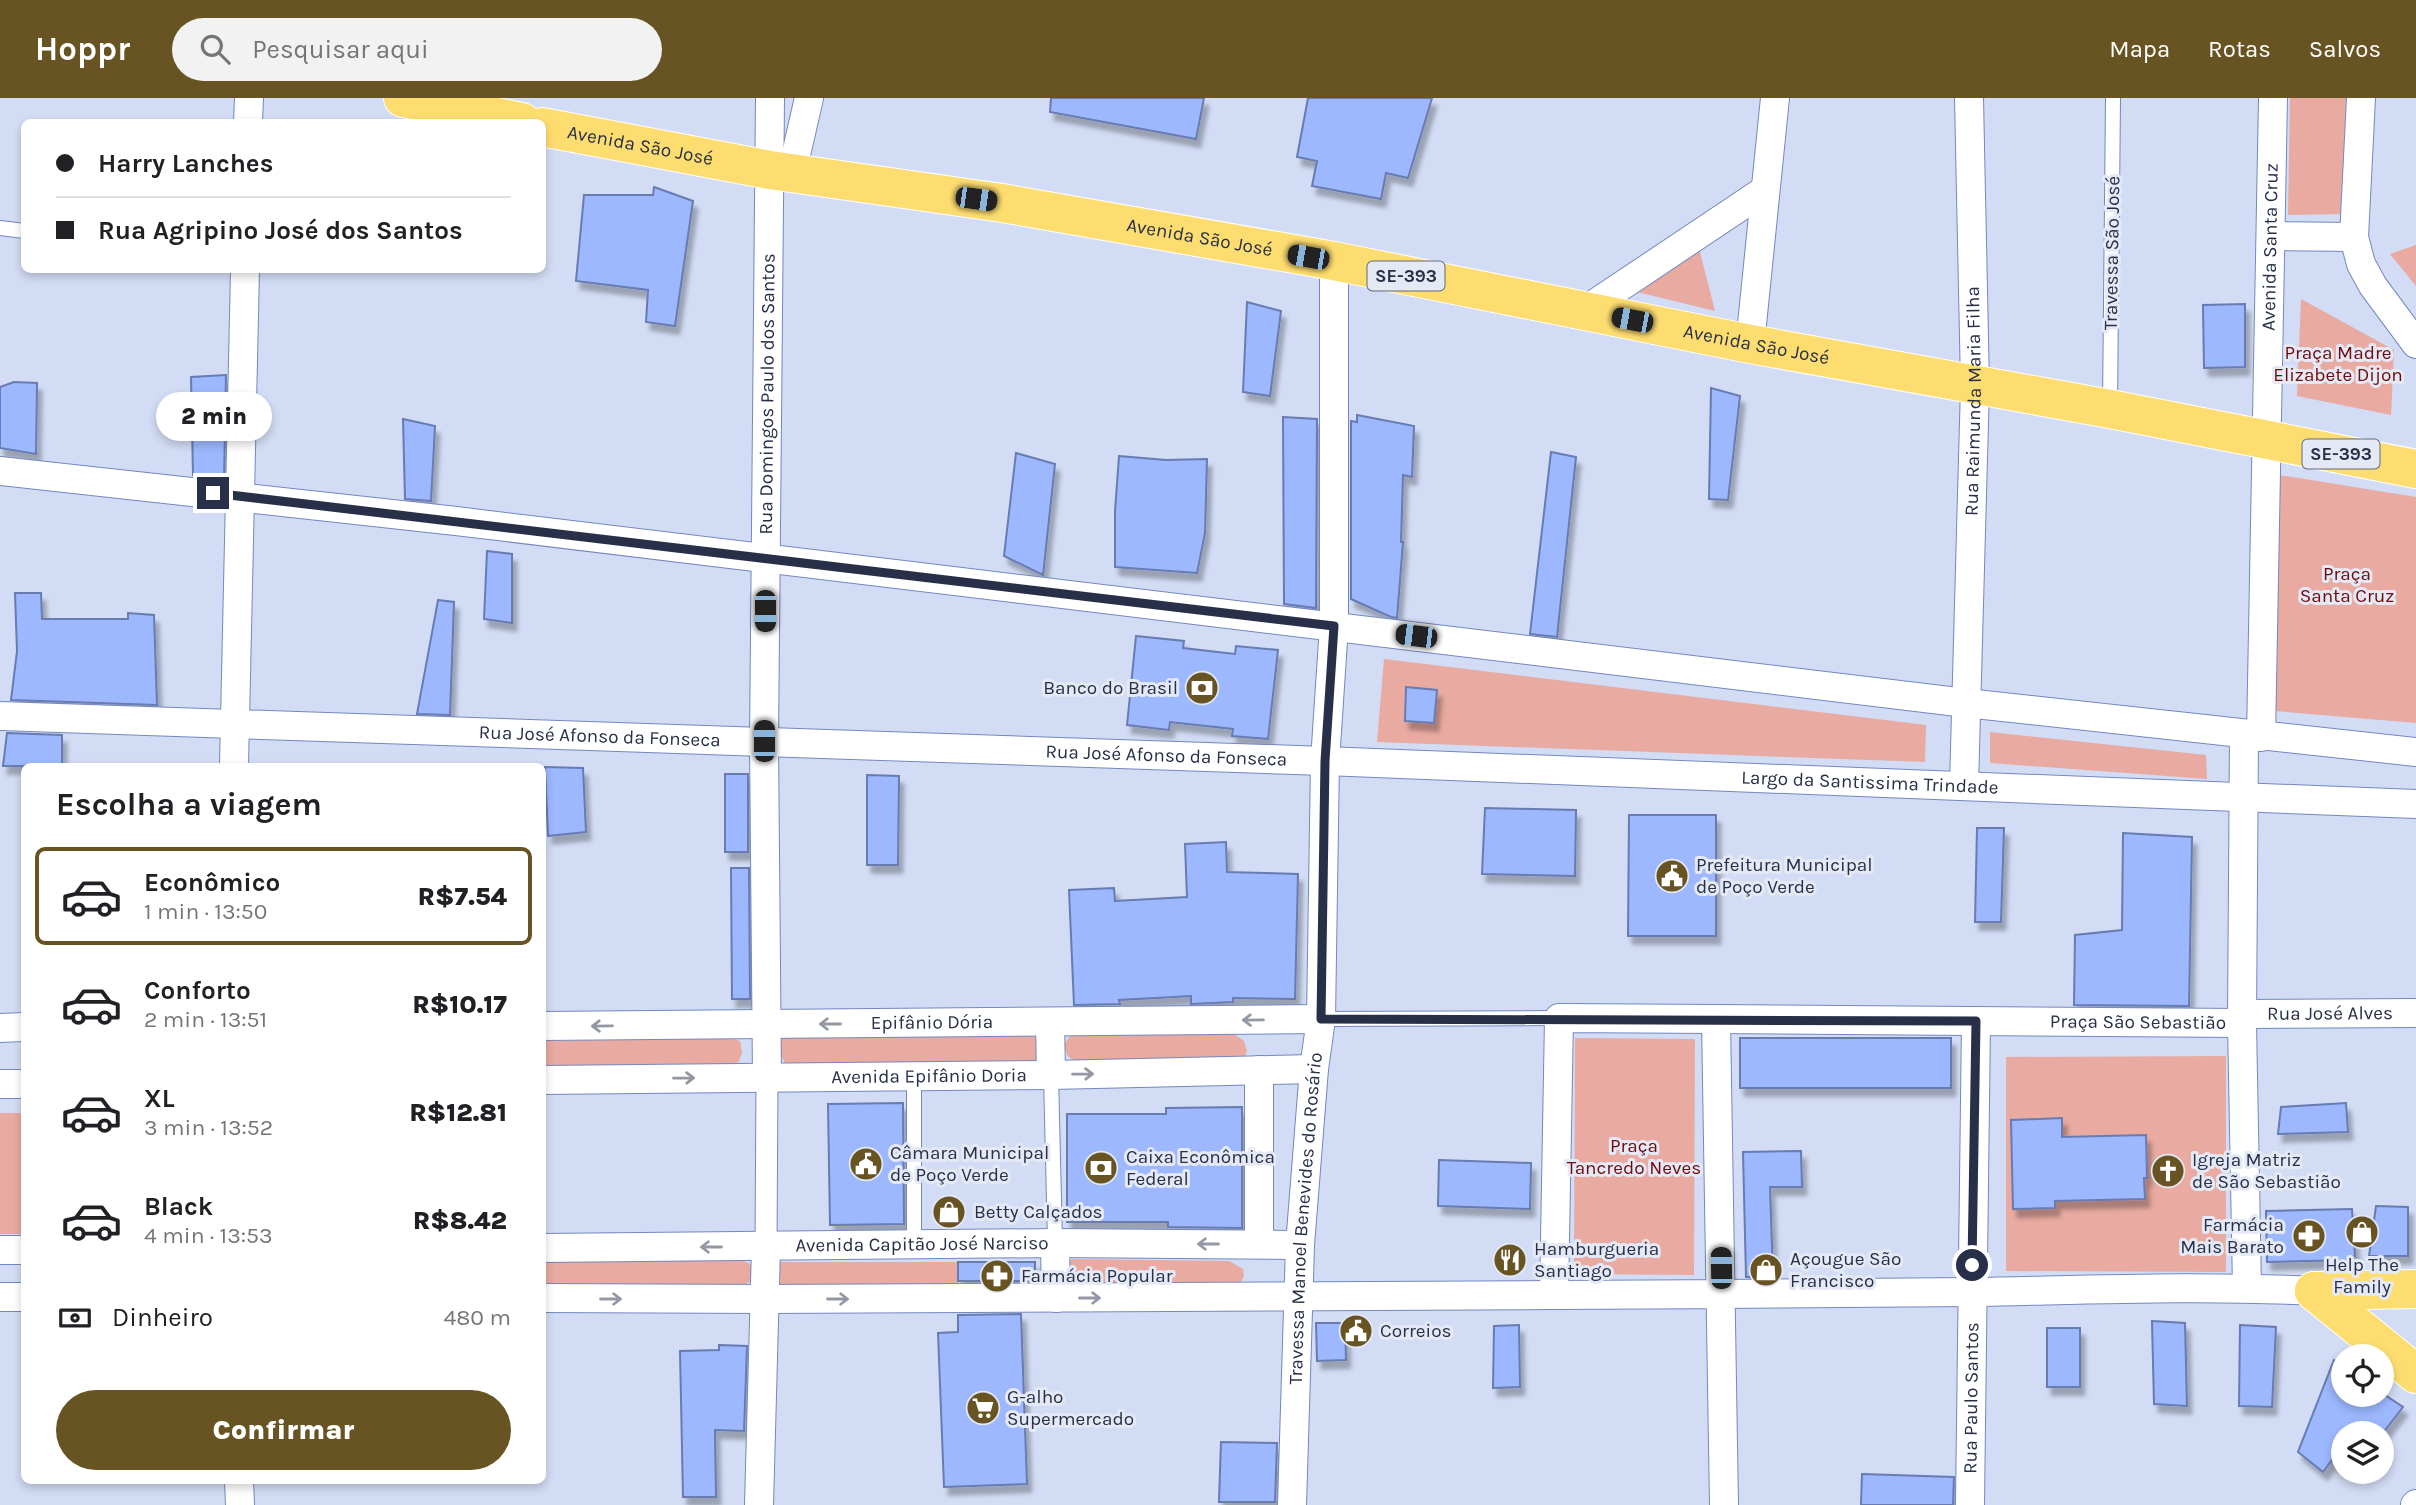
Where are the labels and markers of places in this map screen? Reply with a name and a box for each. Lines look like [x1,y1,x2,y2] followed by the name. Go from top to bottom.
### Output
[1183,669,1221,707] bank icon: Banco do Brasil
[1043,677,1178,699] place label: Banco do Brasil
[1696,854,1873,898] place label: Prefeitura Municipal de Poço Verde
[1653,857,1691,895] public building icon: Prefeitura Municipal de Poço Verde
[890,1142,1049,1186] place label: Câmara Municipal de Poço Verde
[847,1145,885,1183] public building icon: Câmara Municipal de Poço Verde
[1126,1146,1275,1190] place label: Caixa Econômica Federal
[1082,1149,1120,1187] bank icon: Caixa Econômica Federal
[2192,1149,2341,1193] place label: Igreja Matriz de São Sebastião
[2149,1152,2187,1190] church icon: Igreja Matriz de São Sebastião
[930,1193,968,1231] shop icon: Betty Calçados
[974,1201,1103,1223] place label: Betty Calçados
[2343,1213,2381,1251] shop icon: Help The Family
[2180,1214,2284,1258] place label: Farmácia Mais Barato
[2290,1217,2328,1255] pharmacy icon: Farmácia Mais Barato
[1534,1238,1659,1282] place label: Hamburgueria Santiago
[1491,1241,1529,1279] restaurant icon: Hamburgueria Santiago
[1790,1248,1901,1292] place label: Açougue São Francisco
[1747,1251,1785,1289] shop icon: Açougue São Francisco
[2325,1254,2399,1298] place label: Help The Family
[978,1257,1016,1295] pharmacy icon: Farmácia Popular
[1021,1265,1173,1287] place label: Farmácia Popular
[1337,1312,1375,1350] public building icon: Correios
[1380,1320,1452,1342] place label: Correios
[1007,1386,1134,1430] place label: G-alho Supermercado
[964,1389,1002,1427] supermarket icon: G-alho Supermercado

